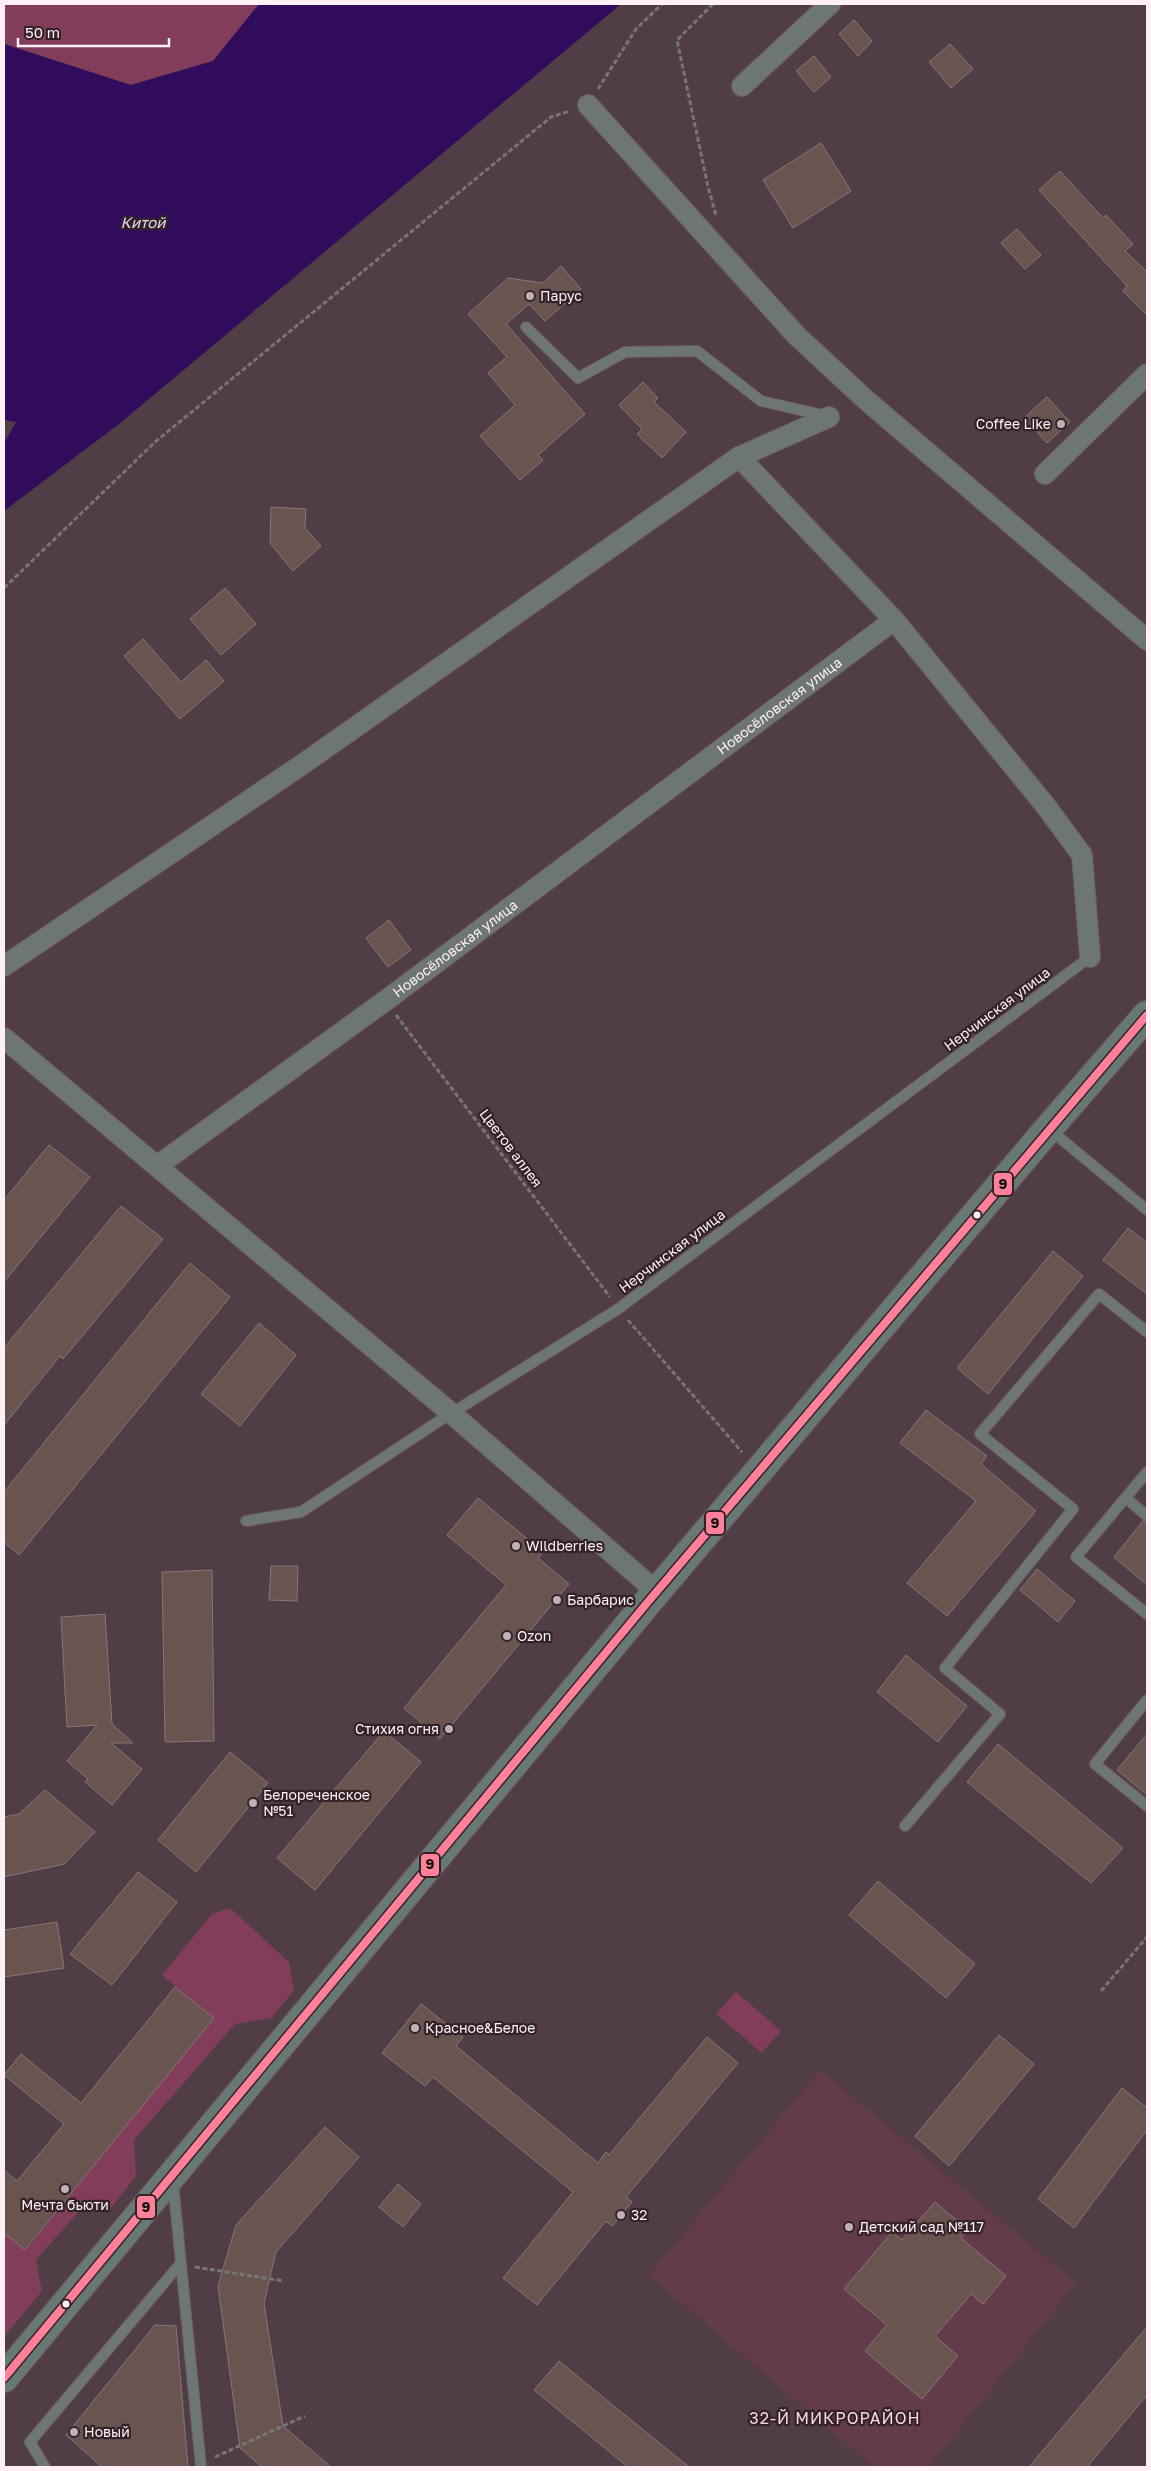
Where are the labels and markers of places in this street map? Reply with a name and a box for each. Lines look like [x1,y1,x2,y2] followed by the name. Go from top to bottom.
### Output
[540,287,582,304] place label: Парус
[524,290,536,302] marker: Парус
[976,415,1051,432] place label: Coffee Like
[1055,418,1067,430] marker: Coffee Like
[972,1210,982,1220] unlabelled marker
[526,1537,603,1554] place label: Wildberries
[510,1540,522,1552] marker: Wildberries
[567,1591,634,1608] place label: Барбарис
[551,1594,563,1606] marker: Барбарис
[517,1627,551,1644] place label: Ozon
[501,1630,513,1642] marker: Ozon
[355,1720,439,1737] place label: Стихия огня
[443,1723,455,1735] marker: Стихия огня
[263,1786,370,1819] place label: Белореченское №51
[247,1797,259,1809] marker: Белореченское №51
[425,2019,535,2036] place label: Красное&Белое
[409,2022,421,2034] marker: Красное&Белое
[59,2183,71,2195] marker: Мечта бьюти
[21,2196,109,2213] place label: Мечта бьюти
[631,2206,647,2223] place label: 32
[615,2209,627,2221] marker: 32
[859,2218,984,2235] place label: Детский сад №117
[843,2221,855,2233] marker: Детский сад №117
[61,2299,71,2309] unlabelled marker
[84,2423,130,2440] place label: Новый
[68,2426,80,2438] marker: Новый

